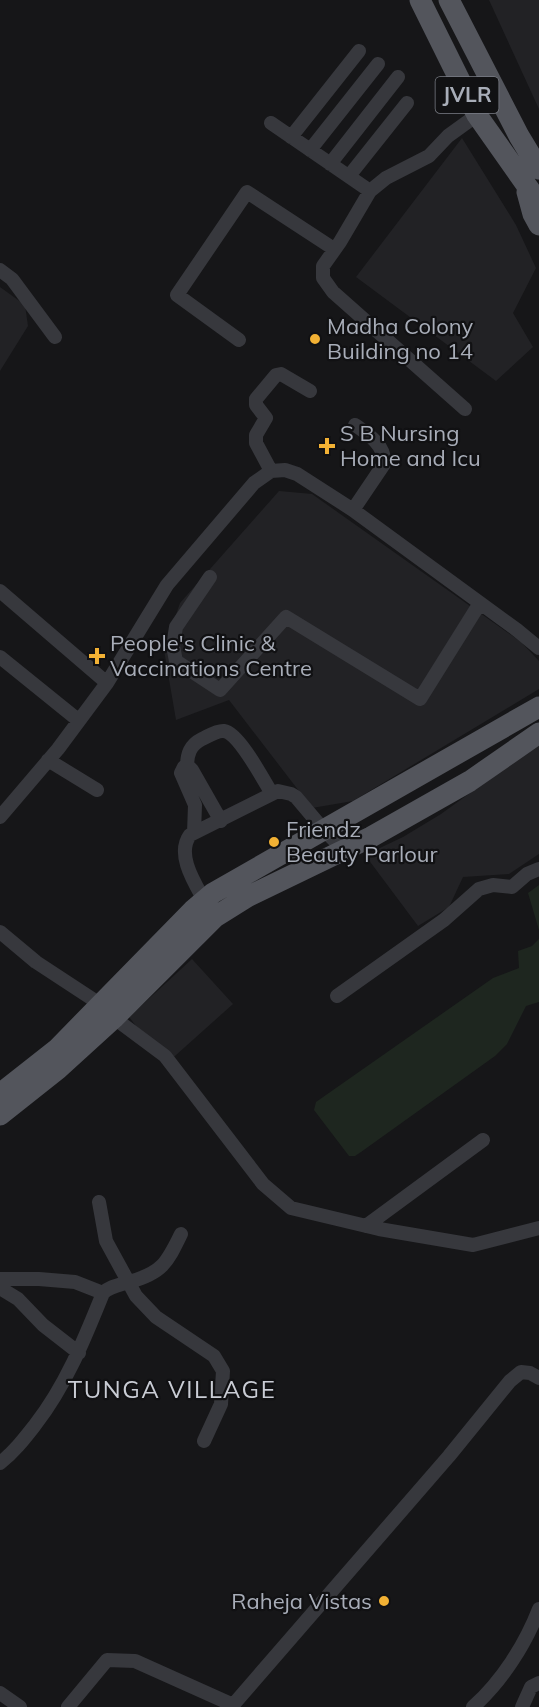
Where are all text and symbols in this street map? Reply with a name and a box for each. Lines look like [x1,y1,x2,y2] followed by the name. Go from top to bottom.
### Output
[436,77,498,113] road number: JVLR
[327,312,474,365] place label: Madha Colony Building no 14
[308,332,322,346] marker: Madha Colony Building no 14
[340,419,481,472] place label: S B Nursing Home and Icu
[318,437,336,455] marker: S B Nursing Home and Icu
[110,629,312,682] place label: People's Clinic & Vaccinations Centre
[88,647,106,665] marker: People's Clinic & Vaccinations Centre
[286,815,438,868] place label: Friendz Beauty Parlour
[267,835,281,849] marker: Friendz Beauty Parlour
[68,1374,276,1404] district label: TUNGA VILLAGE
[231,1587,372,1615] place label: Raheja Vistas
[377,1594,391,1608] marker: Raheja Vistas

